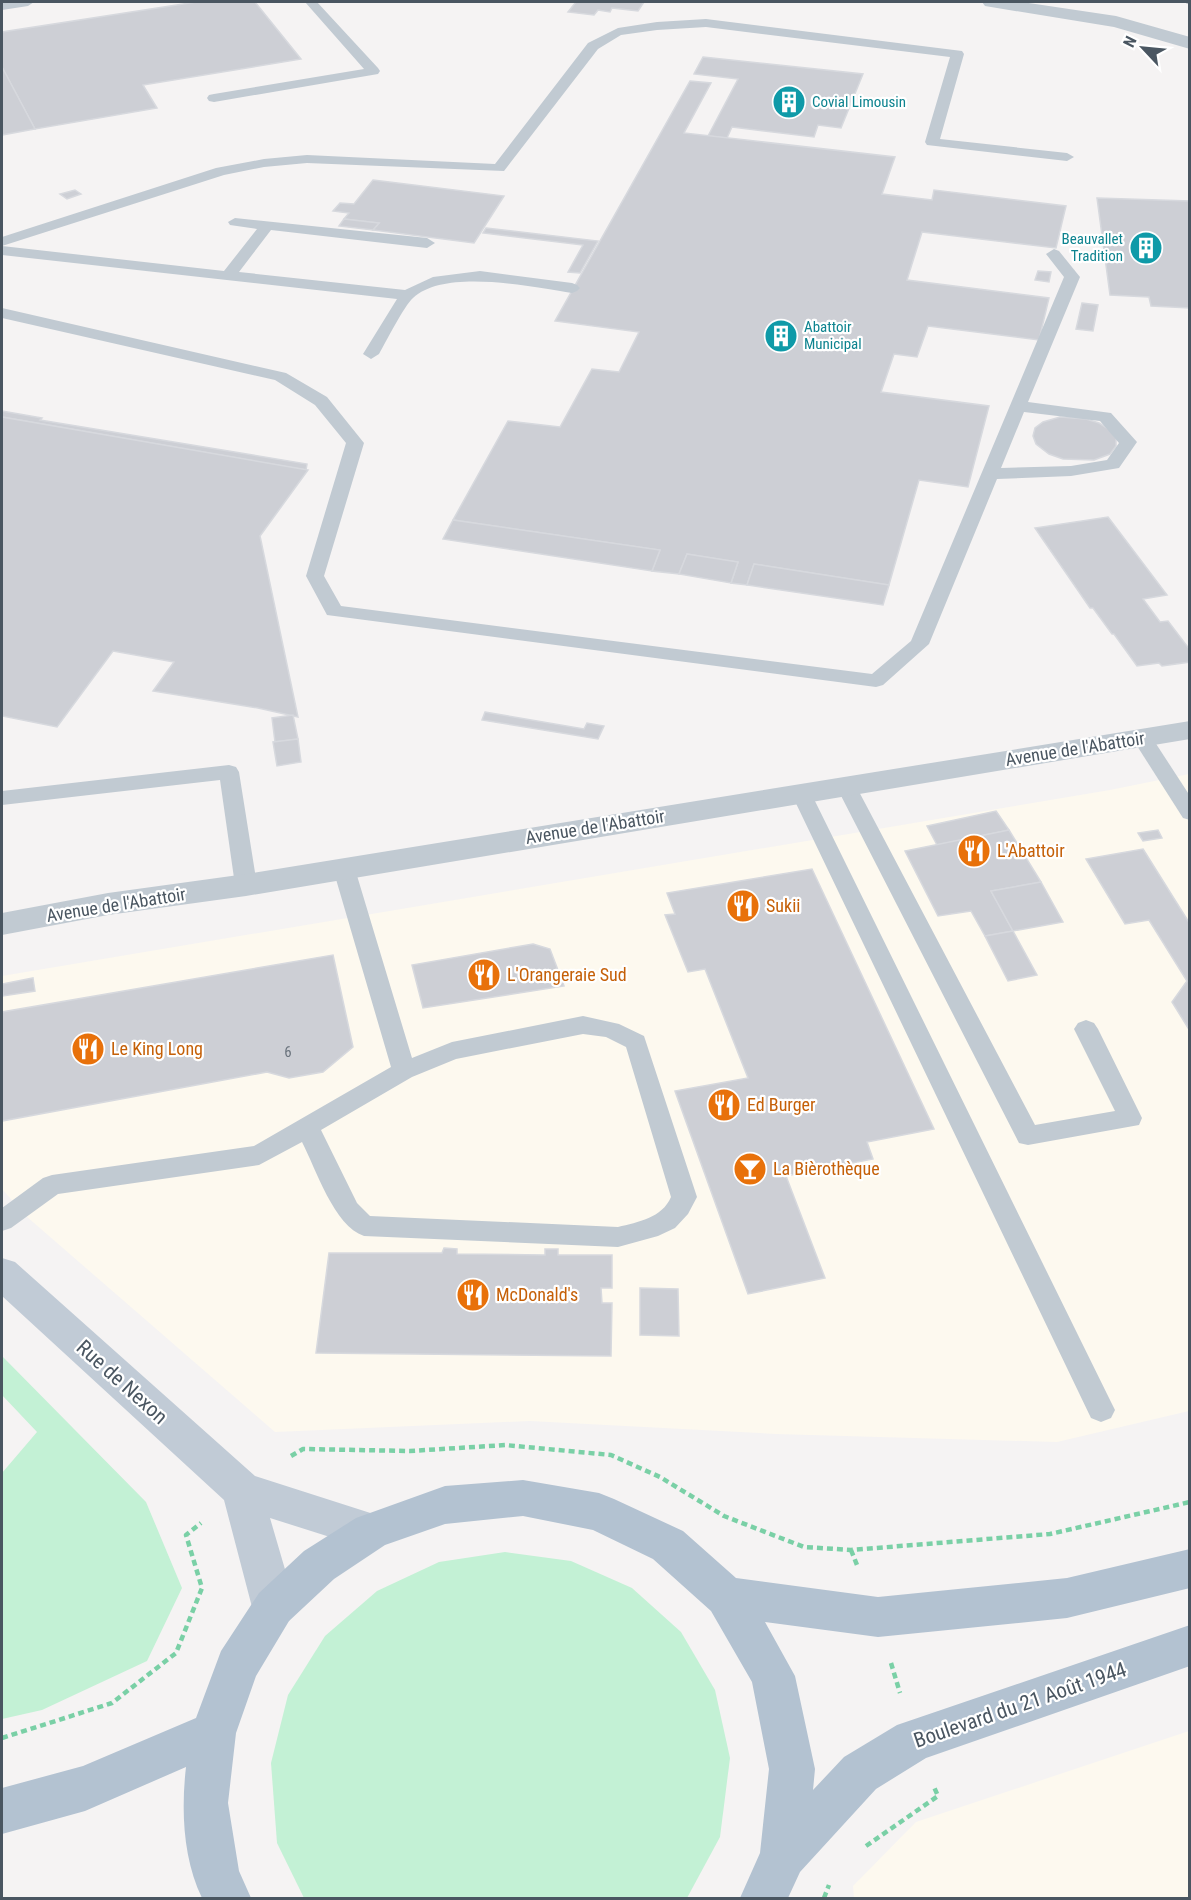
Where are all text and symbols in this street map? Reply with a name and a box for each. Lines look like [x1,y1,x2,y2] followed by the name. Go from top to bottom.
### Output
[1113,18,1173,78] north arrow
[1119,33,1141,50] text: N
[771,84,807,120] building icon: Covial Limousin
[812,93,906,111] place label: Covial Limousin
[1061,230,1123,265] place label: Beauvallet Tradition
[1128,230,1164,266] building icon: Beauvallet Tradition
[763,318,799,354] building icon: Abattoir Municipal
[804,318,862,353] place label: Abattoir Municipal
[1004,727,1147,770] street label: Avenue de l'Abattoir
[524,805,667,848] street label: Avenue de l'Abattoir
[956,833,992,869] restaurant icon: L'Abattoir
[997,840,1065,861] place label: L'Abattoir
[45,883,188,926] street label: Avenue de l'Abattoir
[725,888,761,924] restaurant icon: Sukii
[766,895,800,916] place label: Sukii
[466,957,502,993] restaurant icon: L'Orangeraie Sud
[507,964,627,985] place label: L'Orangeraie Sud
[70,1031,106,1067] restaurant icon: Le King Long
[111,1038,203,1059] place label: Le King Long
[284,1043,292,1061] house number: 6
[706,1087,742,1123] restaurant icon: Ed Burger
[747,1094,816,1115] place label: Ed Burger
[732,1151,768,1187] bar icon: La Bièrothèque
[773,1158,880,1179] place label: La Bièrothèque
[455,1277,491,1313] restaurant icon: McDonald's
[496,1284,578,1305] place label: McDonald's
[72,1335,172,1429] street label: Rue de Nexon
[911,1657,1129,1753] street label: Boulevard du 21 Août 1944

